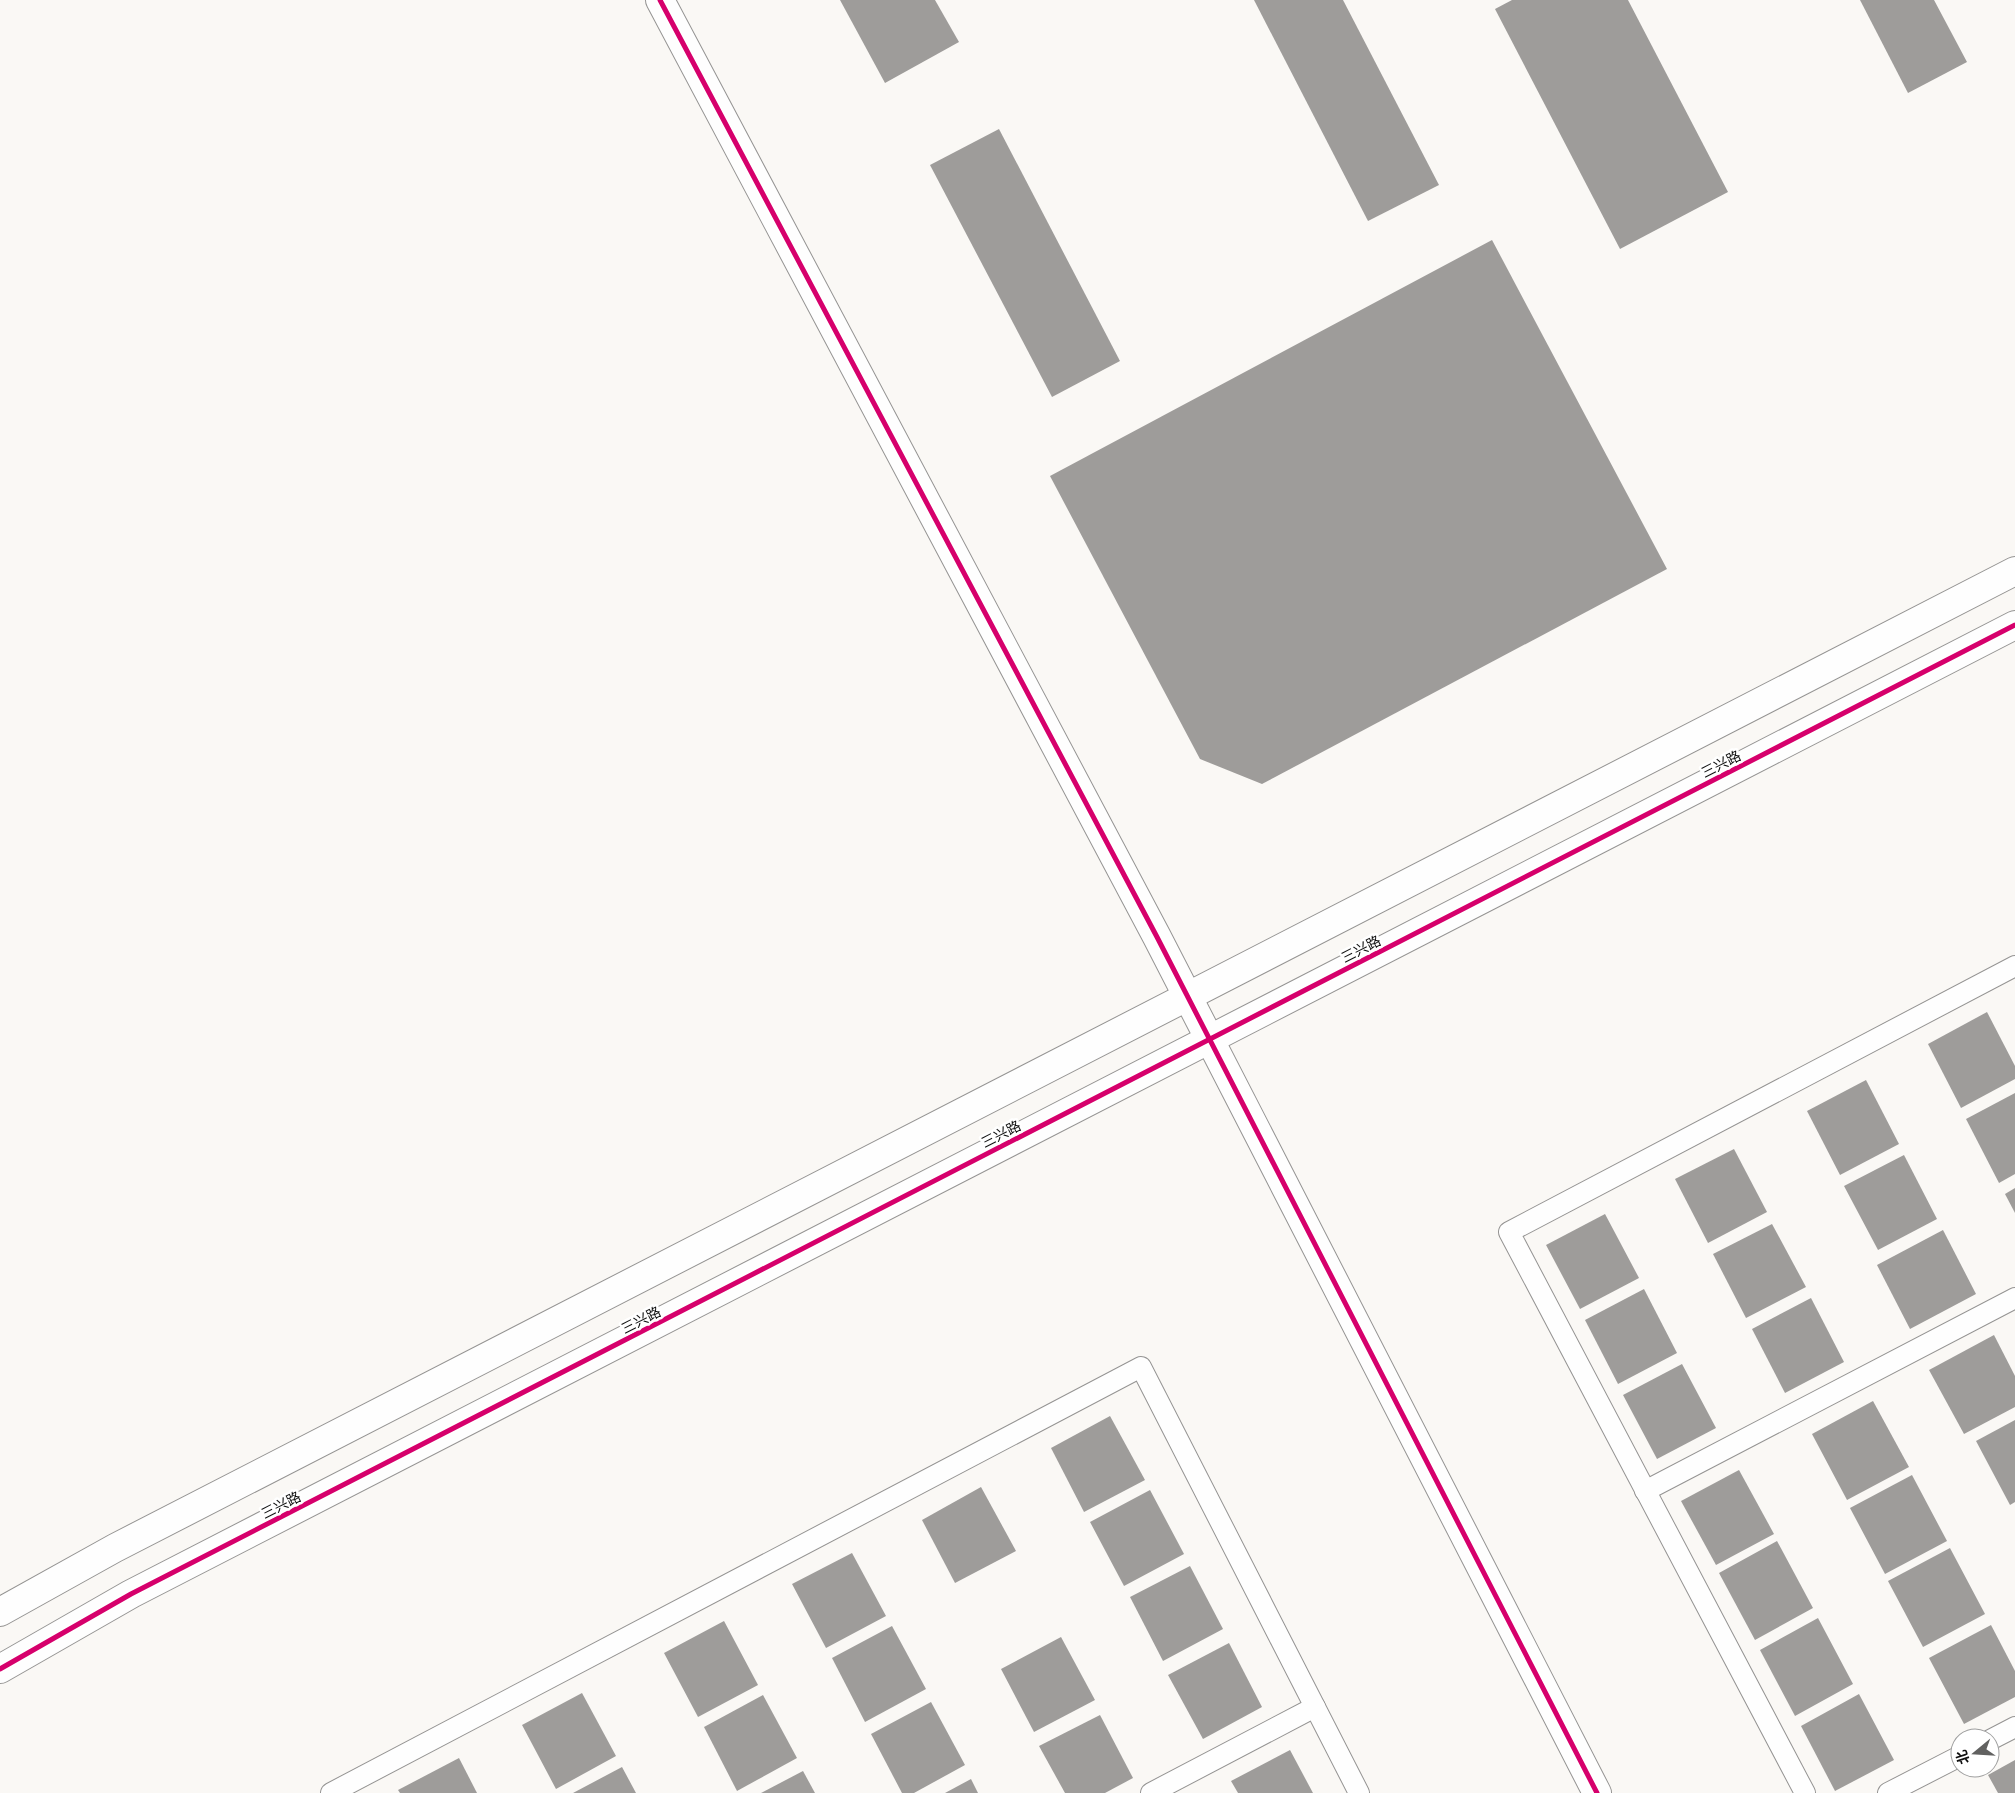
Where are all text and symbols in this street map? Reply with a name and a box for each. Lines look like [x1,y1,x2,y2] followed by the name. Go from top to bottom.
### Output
[1698,746,1744,782] street label: 三兴路
[1338,931,1384,967] street label: 三兴路
[978,1116,1024,1152] street label: 三兴路
[618,1302,664,1338] street label: 三兴路
[258,1487,304,1523] street label: 三兴路
[1950,1728,2000,1778] north arrow
[1952,1748,1973,1766] text: 北

